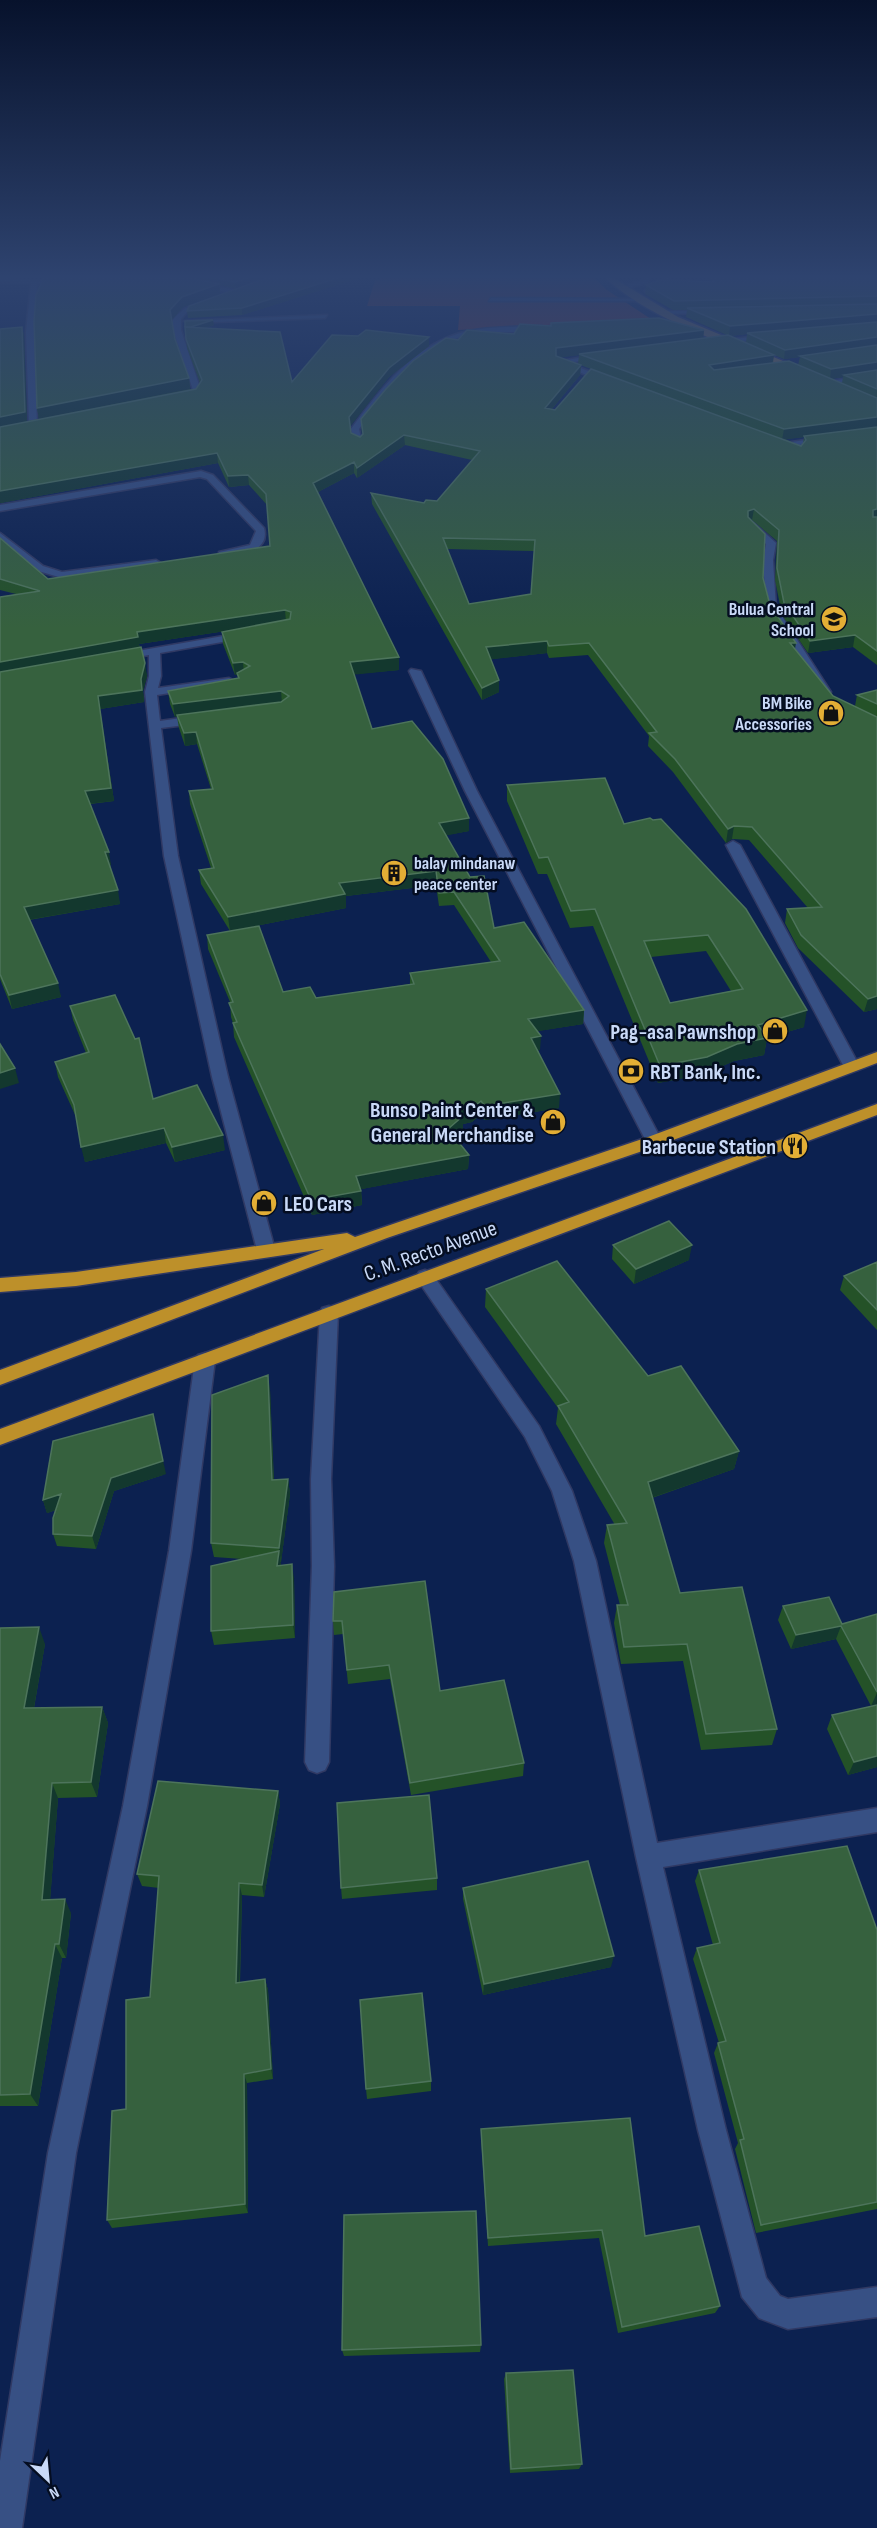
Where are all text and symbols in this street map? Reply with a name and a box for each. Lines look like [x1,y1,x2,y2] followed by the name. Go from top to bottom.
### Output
[729,599,814,641] place label: Bulua Central School
[819,604,849,634] school or university icon: Bulua Central School
[734,693,812,735] place label: BM Bike Accessories
[816,698,846,728] shop icon: BM Bike Accessories
[414,853,515,895] place label: balay mindanaw peace center
[379,858,409,888] building icon: balay mindanaw peace center
[760,1016,790,1046] shop icon: Pag-asa Pawnshop
[610,1019,756,1046] place label: Pag-asa Pawnshop
[616,1056,646,1086] bank icon: RBT Bank, Inc.
[650,1059,761,1086] place label: RBT Bank, Inc.
[370,1097,534,1149] place label: Bunso Paint Center & General Merchandise
[538,1107,568,1137] shop icon: Bunso Paint Center & General Merchandise
[780,1131,810,1161] restaurant icon: Barbecue Station
[642,1134,776,1161] place label: Barbecue Station
[249,1188,279,1218] shop icon: LEO Cars
[284,1191,352,1218] place label: LEO Cars
[360,1215,501,1288] street label: C. M. Recto Avenue
[18,2450,78,2510] north arrow
[46,2482,62,2503] text: N

